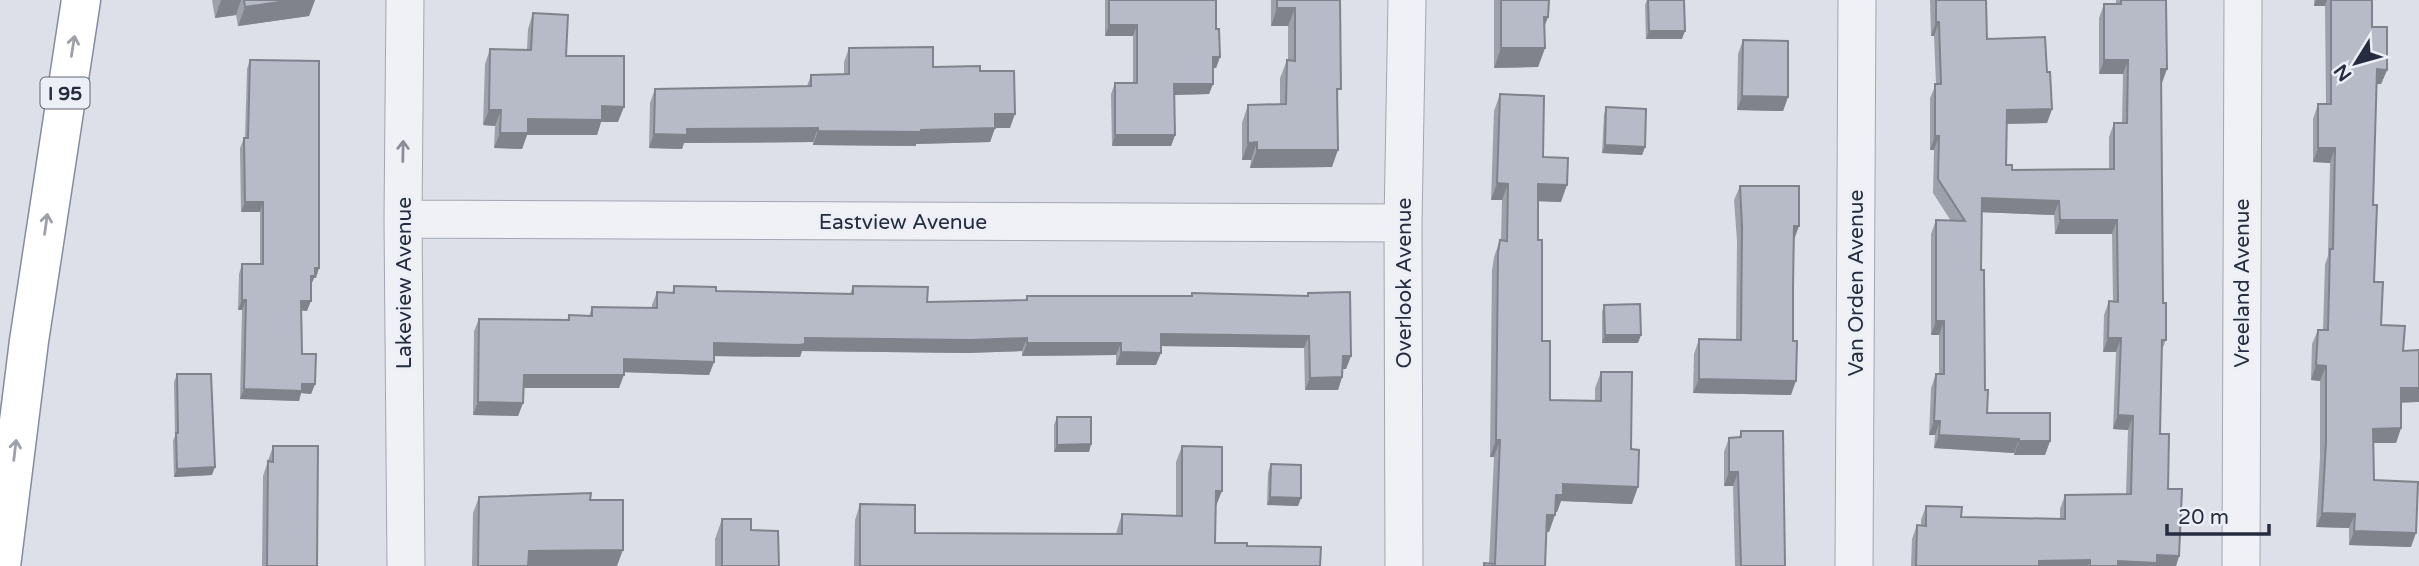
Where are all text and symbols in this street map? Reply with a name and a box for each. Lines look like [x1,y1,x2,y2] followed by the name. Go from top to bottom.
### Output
[2321,28,2391,98] north arrow
[67,35,80,58] one-way arrow
[2330,60,2357,85] text: N
[41,78,90,108] road number: I 95
[397,140,410,163] one-way arrow
[1844,190,1869,376] street label: Van Orden Avenue
[392,197,417,369] street label: Lakeview Avenue
[1392,197,1417,368] street label: Overlook Avenue
[2230,198,2255,367] street label: Vreeland Avenue
[819,210,987,235] street label: Eastview Avenue
[40,213,53,236] one-way arrow
[9,439,22,461] one-way arrow
[2167,492,2268,536] scale bar
[2178,505,2229,530] text: 20 m

